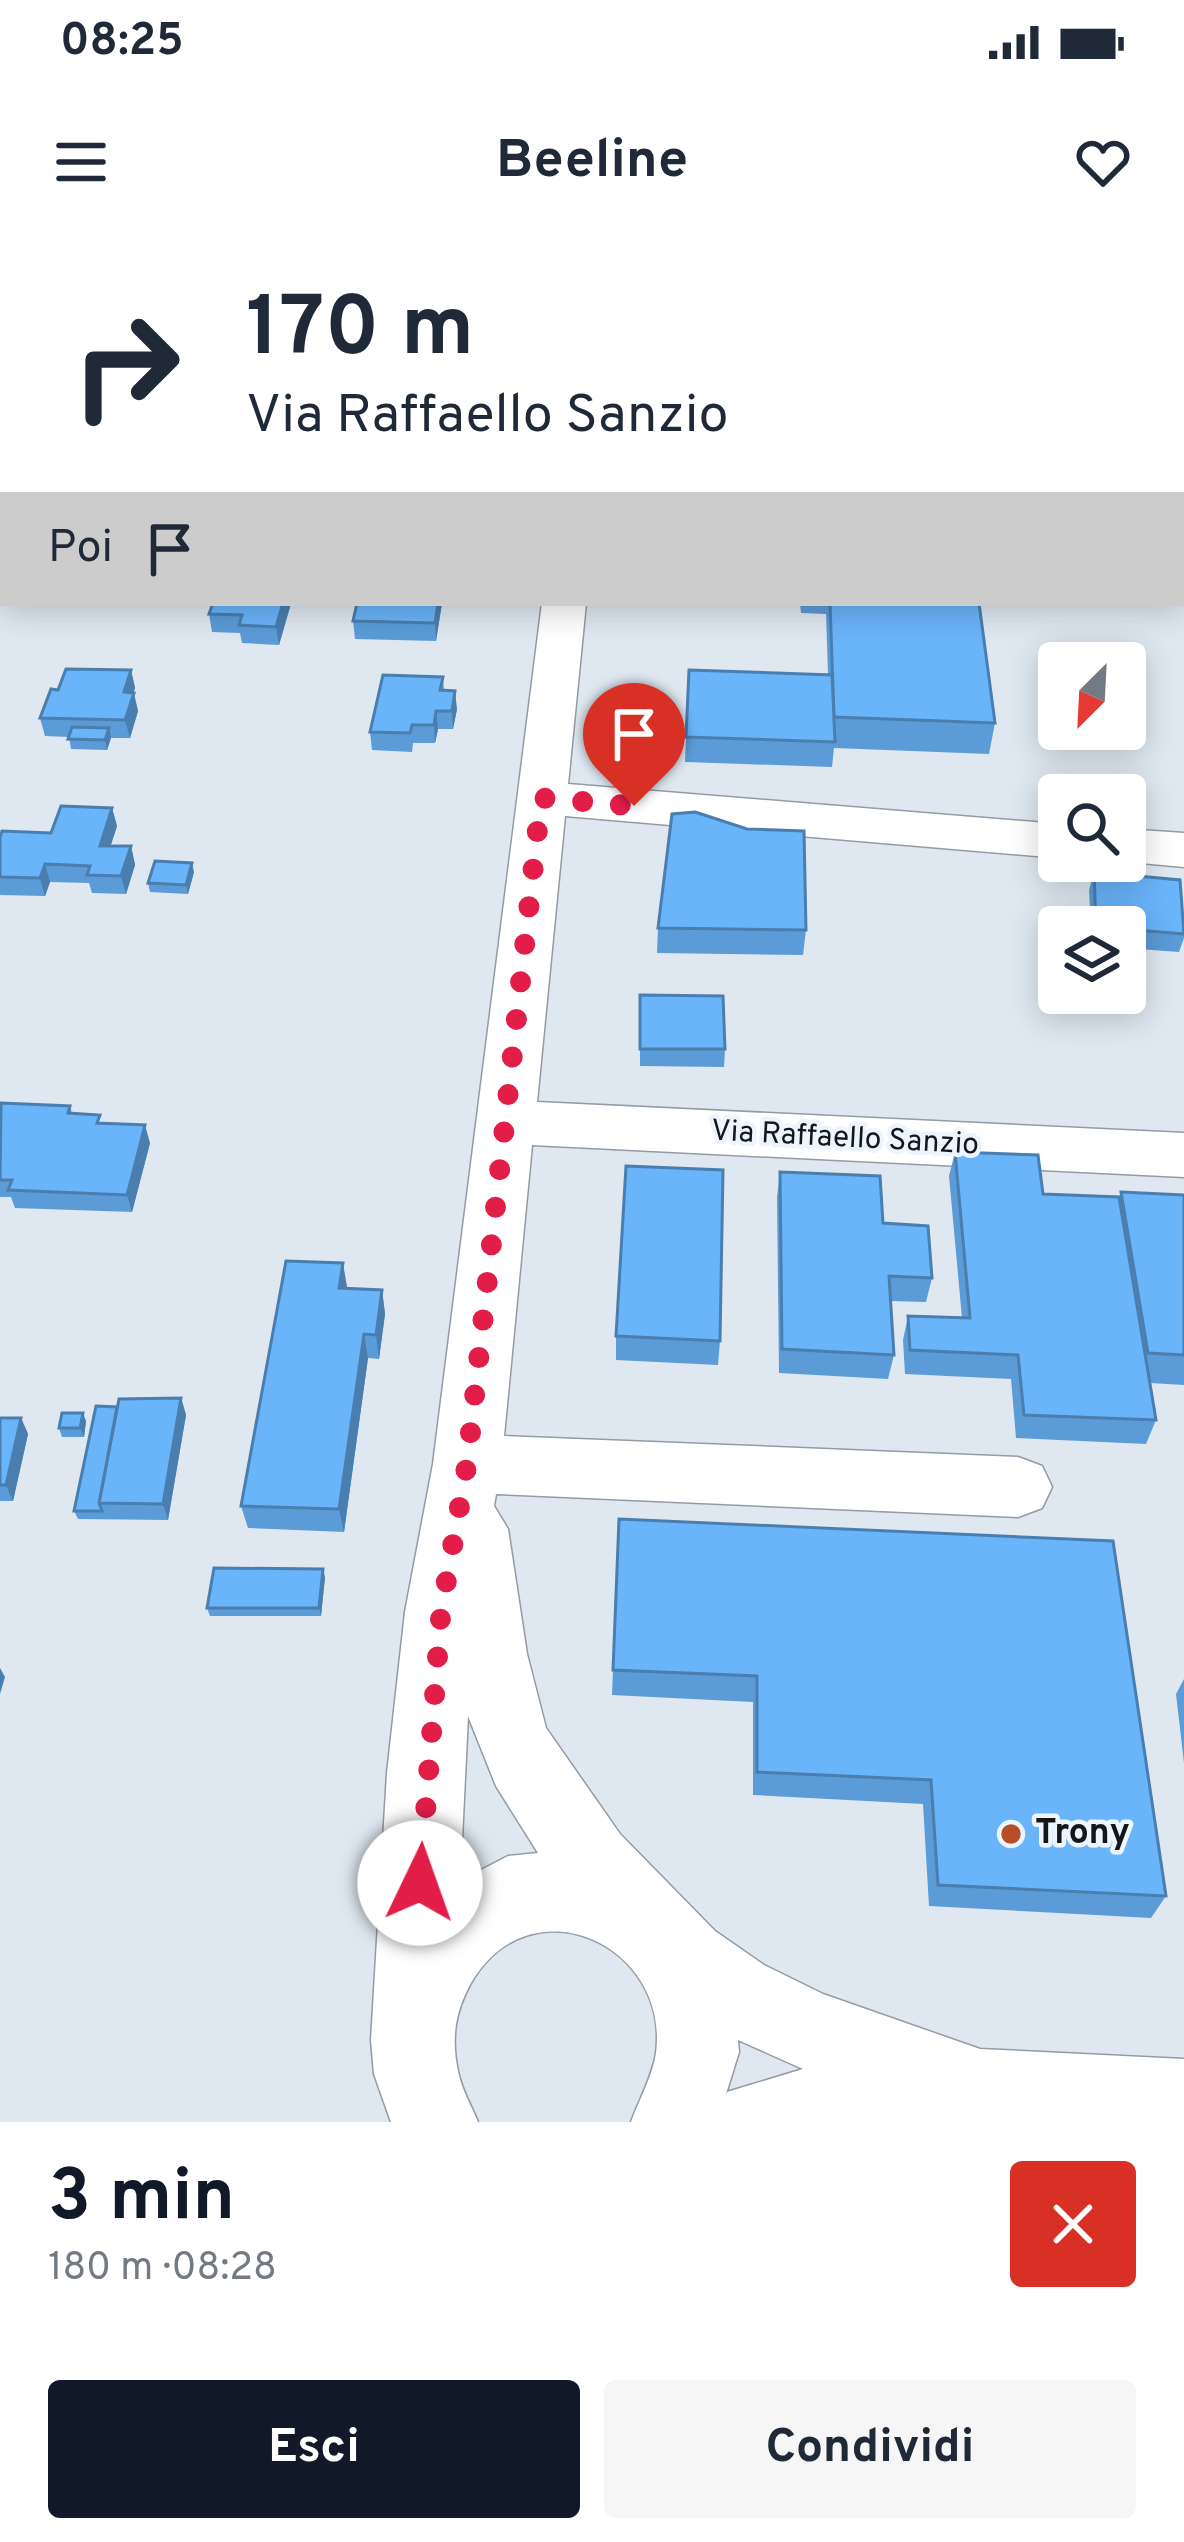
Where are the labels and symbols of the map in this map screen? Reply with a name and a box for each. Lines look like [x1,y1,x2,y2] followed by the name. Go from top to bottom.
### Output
[1038,642,1146,750] north arrow
[583,683,685,806] pin
[710,1114,980,1164] street label: Via Raffaello Sanzio
[1035,1811,1130,1857] place label: Trony
[357,1820,483,1946] position arrow
[998,1821,1024,1847] marker: Trony

